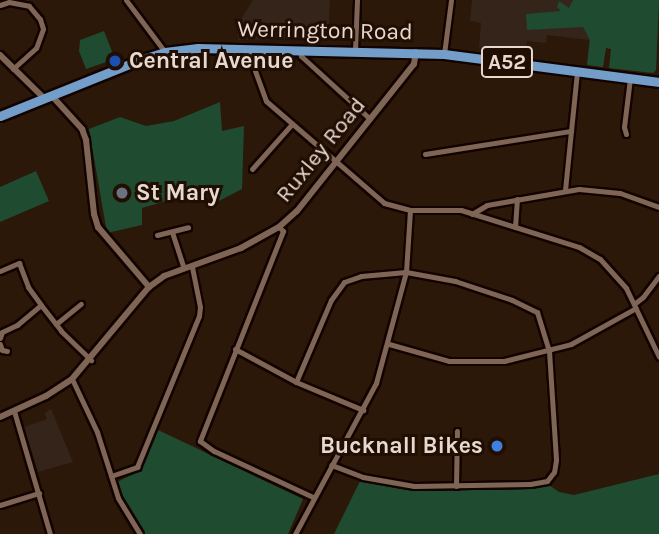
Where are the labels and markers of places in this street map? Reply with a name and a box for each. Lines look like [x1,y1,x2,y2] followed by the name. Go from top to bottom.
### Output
[129,47,293,75] place label: Central Avenue
[107,53,123,69] marker: Central Avenue
[136,179,220,207] place label: St Mary
[114,185,130,201] marker: St Mary
[320,432,483,460] place label: Bucknall Bikes
[489,438,505,454] marker: Bucknall Bikes

